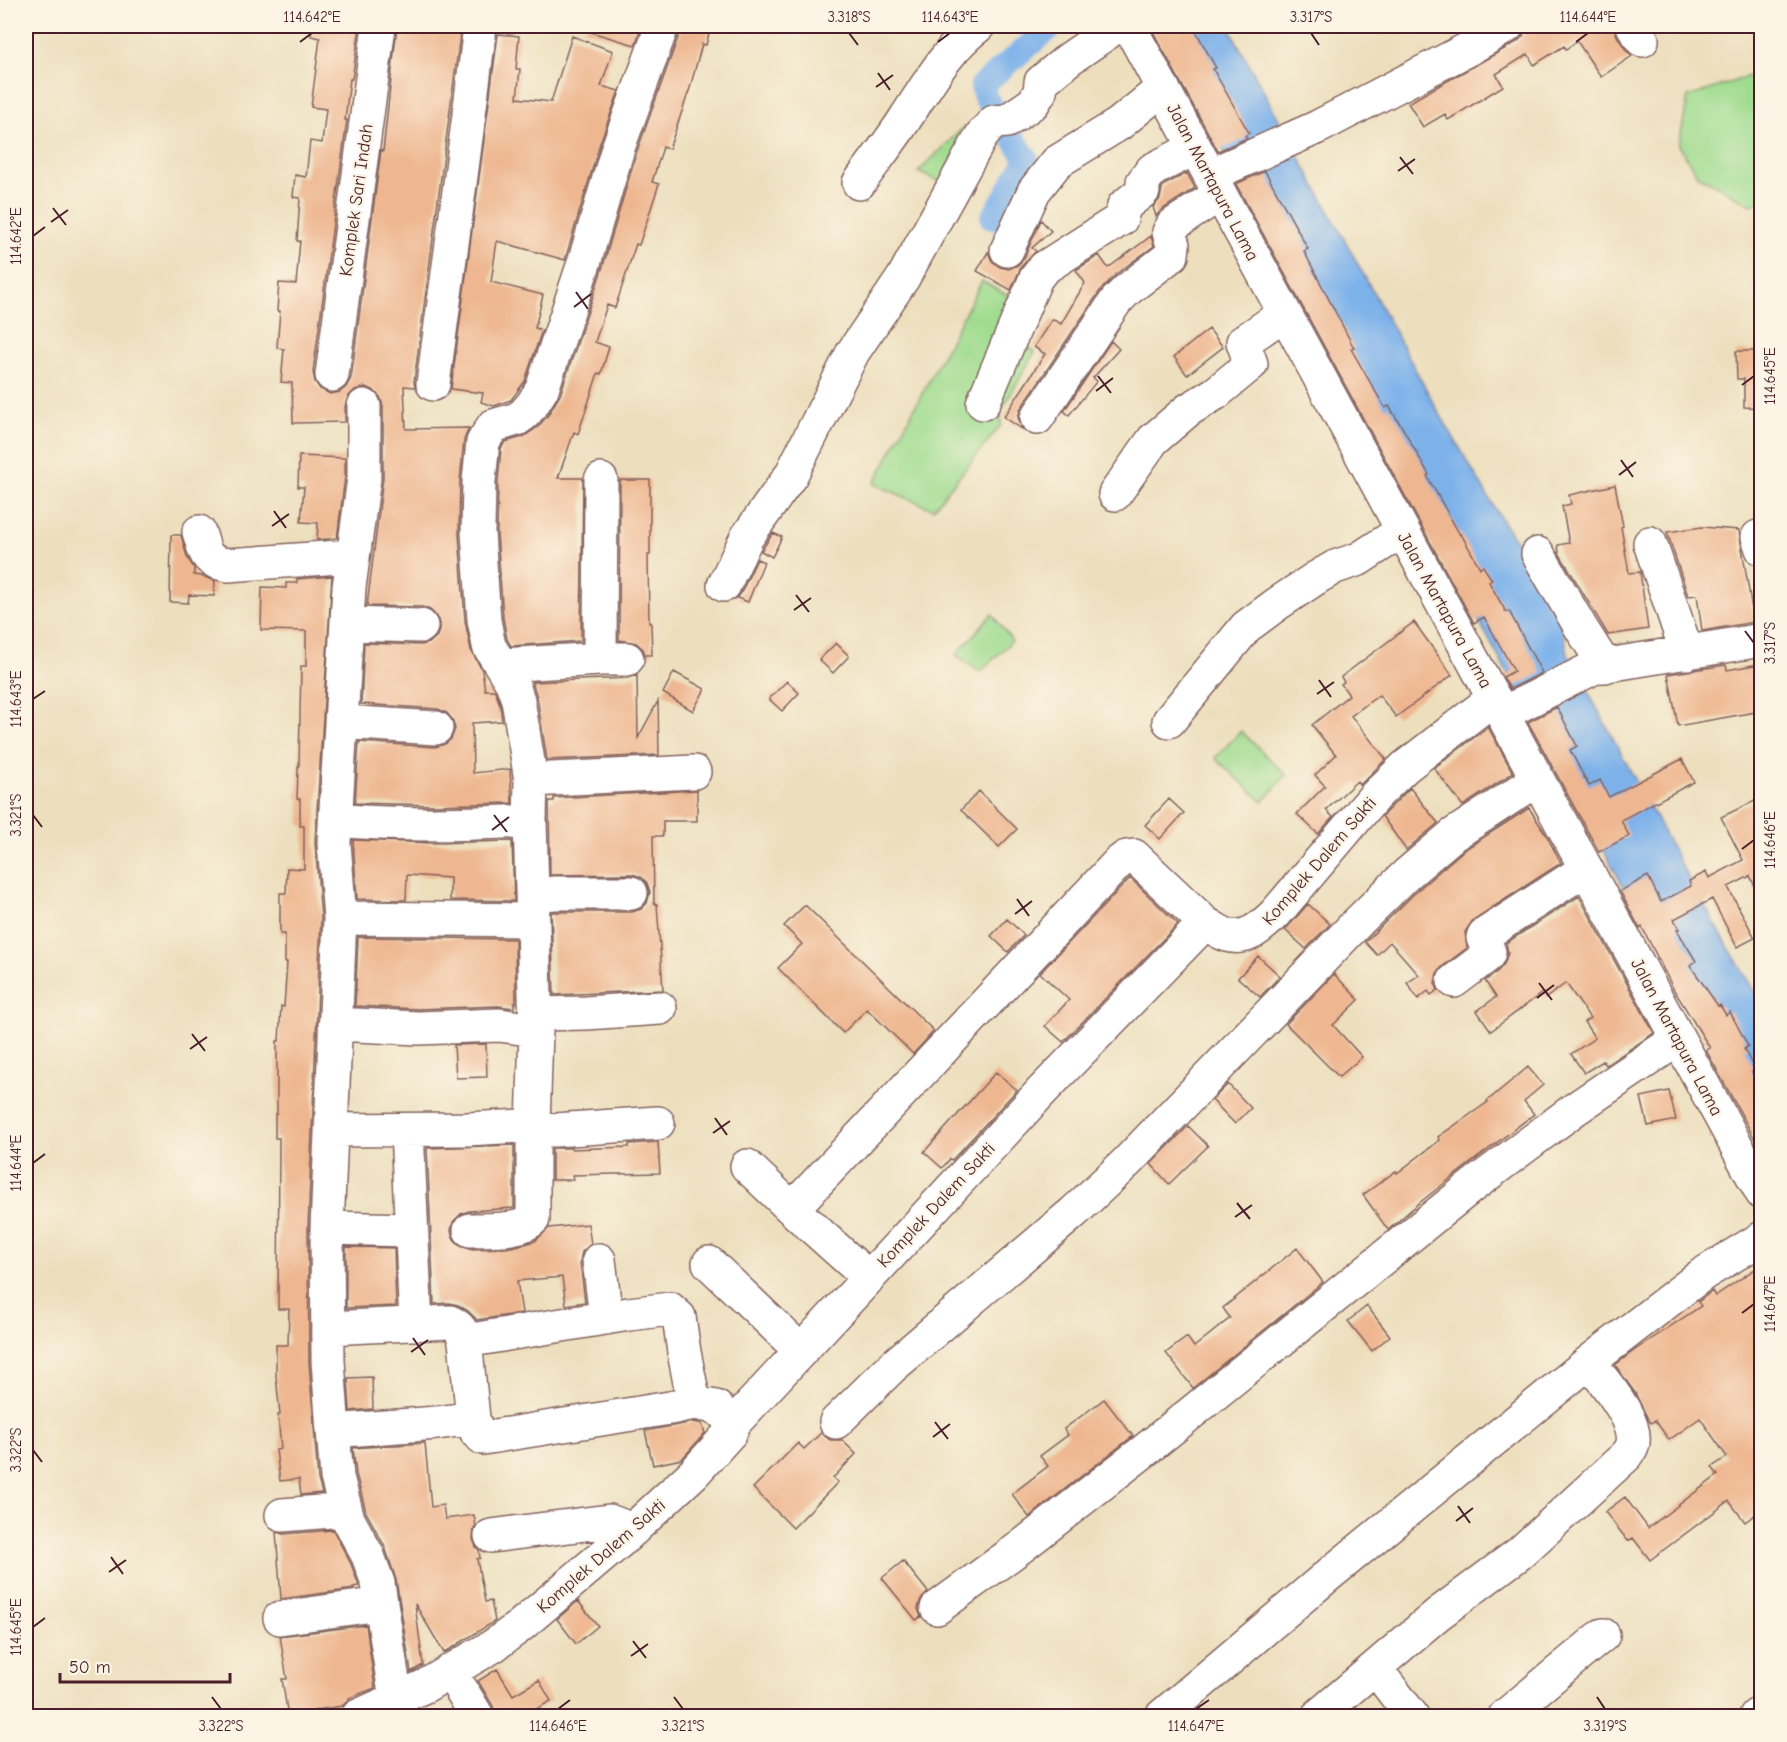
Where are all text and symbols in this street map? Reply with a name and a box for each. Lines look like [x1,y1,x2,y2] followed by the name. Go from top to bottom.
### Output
[283,8,341,26] text: 114.642°E
[827,8,871,26] text: 3.318°S
[921,8,979,26] text: 114.643°E
[1290,8,1332,26] text: 3.317°S
[1560,8,1616,26] text: 114.644°E
[1162,100,1263,264] street label: Jalan Martapura Lama
[335,123,378,278] street label: Komplek Sari Indah
[7,207,25,265] text: 114.642°E
[1761,347,1779,405] text: 114.645°E
[1393,529,1496,692] street label: Jalan Martapura Lama
[1761,622,1779,664] text: 3.317°S
[7,670,25,728] text: 114.643°E
[7,793,25,837] text: 3.321°S
[1258,793,1381,930] street label: Komplek Dalem Sakti
[1761,811,1779,869] text: 114.646°E
[1626,955,1727,1119] street label: Jalan Martapura Lama
[7,1135,25,1191] text: 114.644°E
[873,1138,1000,1272] street label: Komplek Dalem Sakti
[1761,1276,1779,1332] text: 114.647°E
[7,1427,25,1473] text: 3.322°S
[533,1495,670,1618] street label: Komplek Dalem Sakti
[7,1598,25,1656] text: 114.645°E
[60,1646,230,1684] scale bar
[69,1657,111,1678] text: 50 m
[198,1717,244,1735] text: 3.322°S
[529,1717,587,1735] text: 114.646°E
[661,1717,705,1735] text: 3.321°S
[1168,1717,1224,1735] text: 114.647°E
[1583,1717,1627,1735] text: 3.319°S

